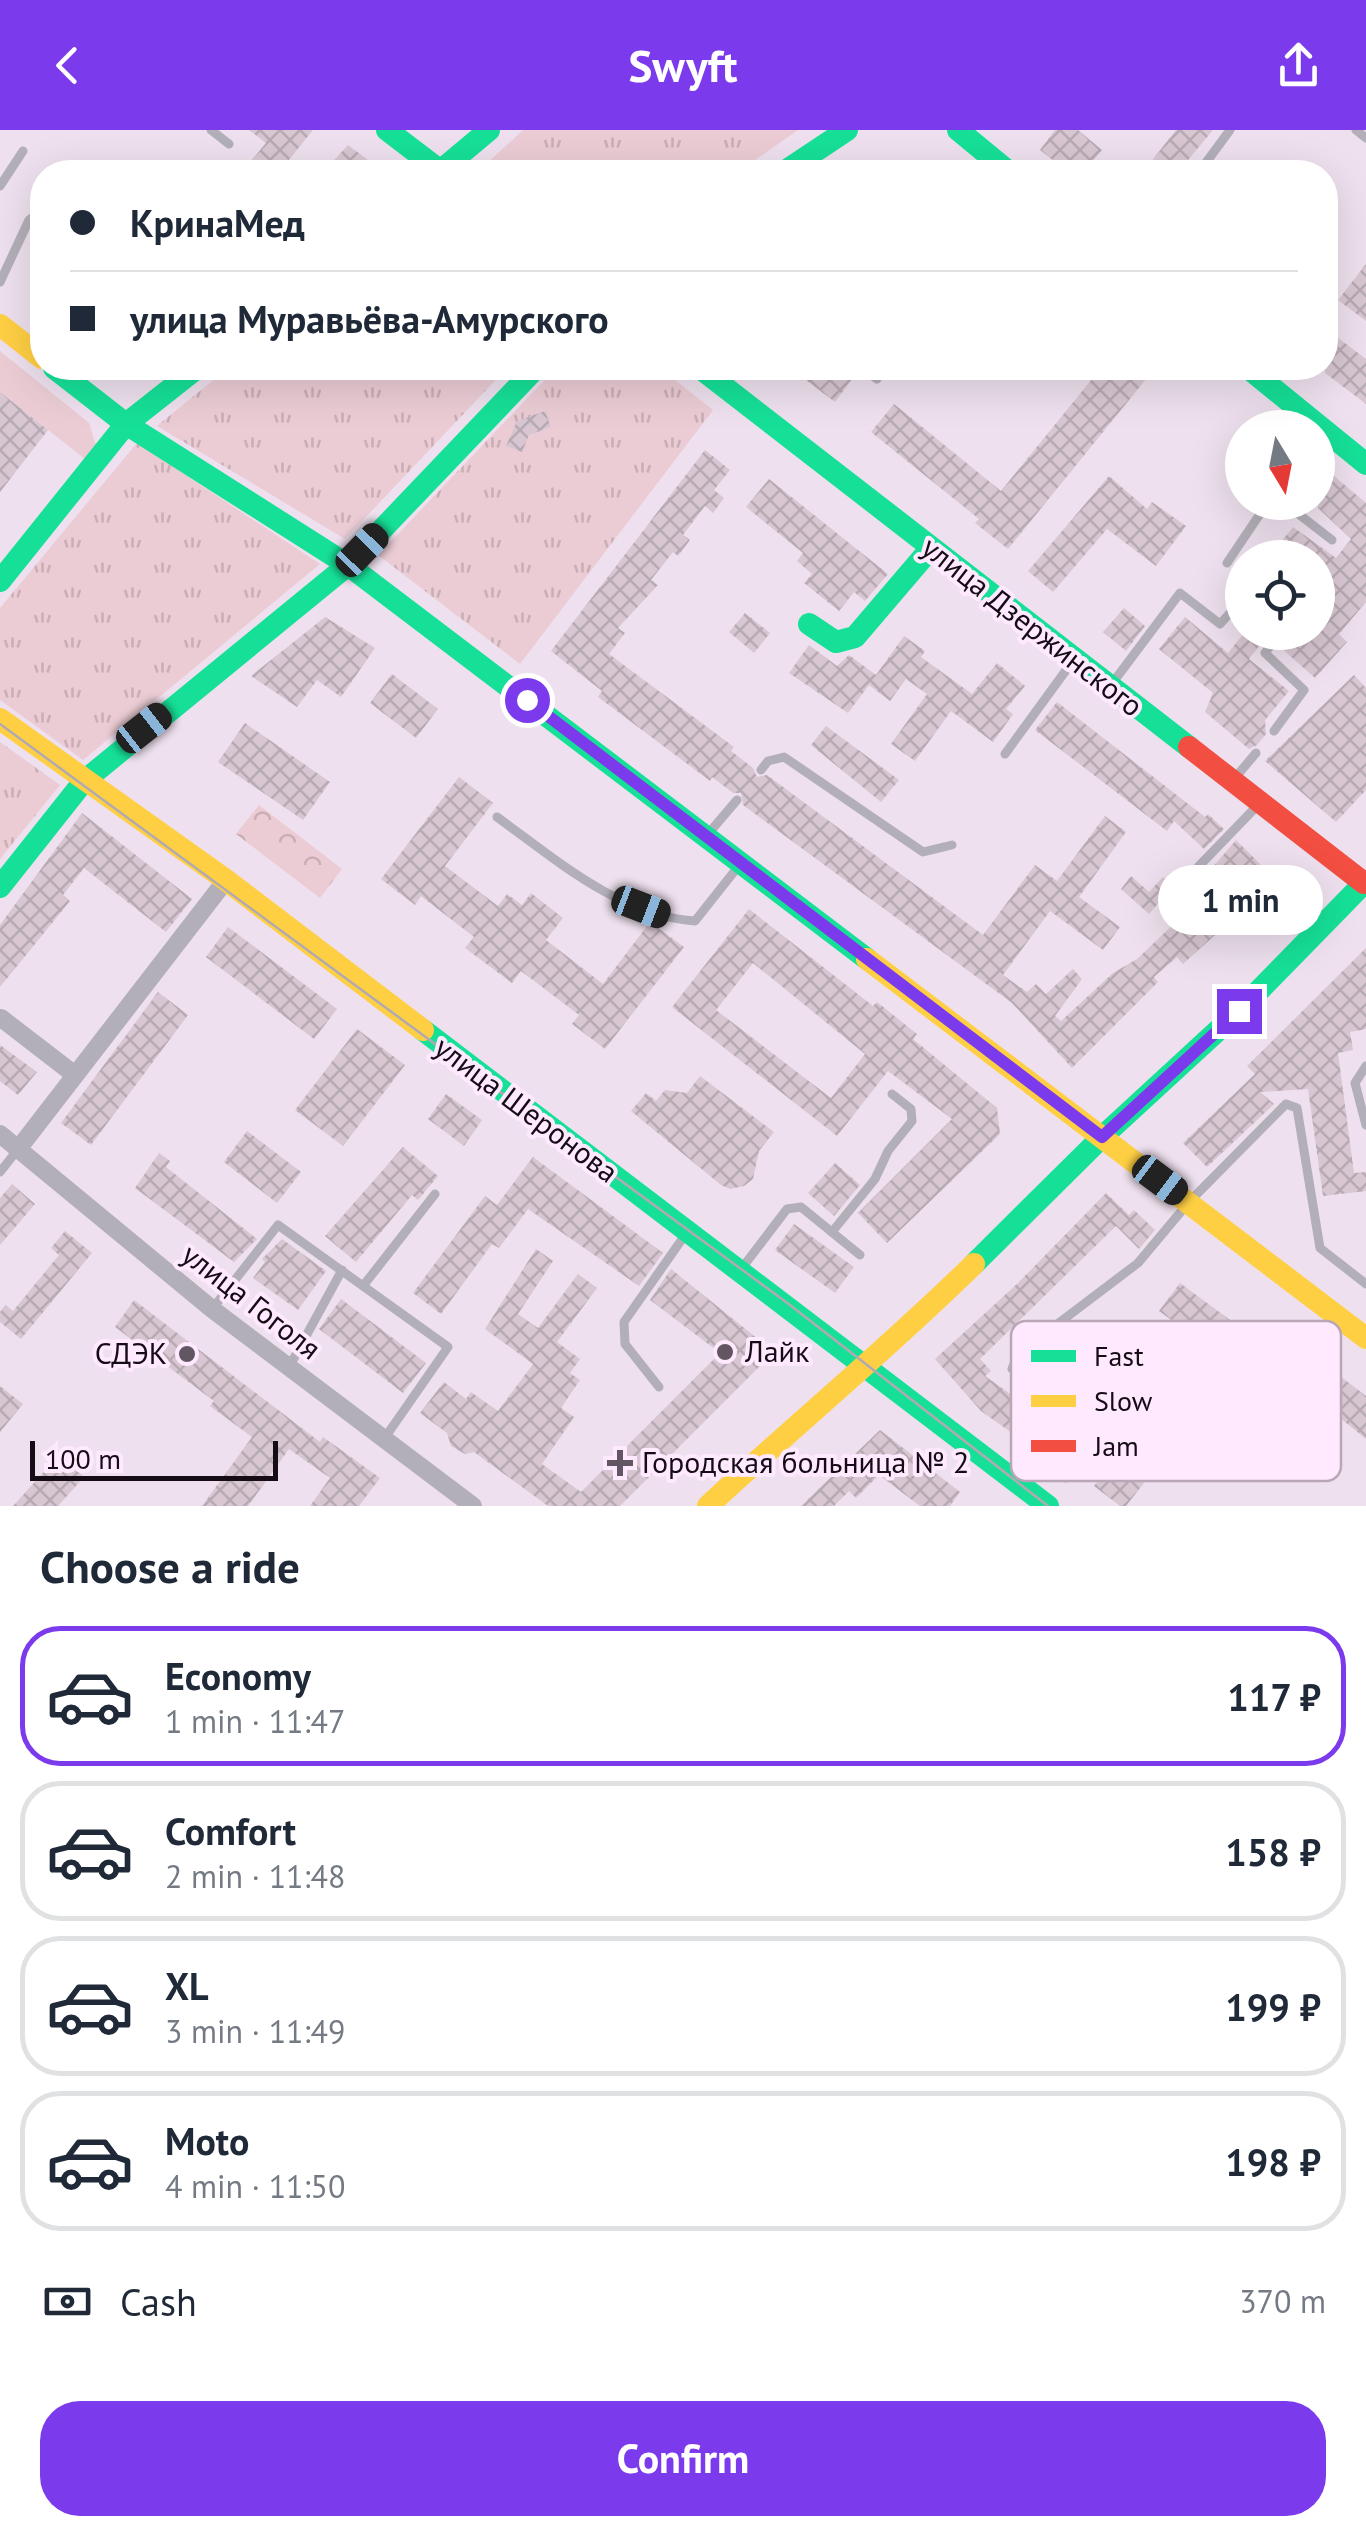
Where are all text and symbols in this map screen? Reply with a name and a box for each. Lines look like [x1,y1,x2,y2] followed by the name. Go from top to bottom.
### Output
[628,36,738,94] text: Swyft
[40,38,95,93] icon: back
[1271,38,1326,93] icon: share
[130,198,305,247] text: КринаМед
[130,294,609,343] text: улица Муравьёва-Амурского
[1225,410,1335,520] north arrow
[1225,410,1335,650] map controls
[330,518,394,582] car
[914,527,1152,725] street label: улица Дзержинского
[1225,540,1335,650] button: locate
[505,678,550,723] route start
[111,698,177,758] car
[1156,866,1322,936] callout: 1 min
[1201,879,1280,921] text: 1 min
[608,882,674,932] car
[1217,989,1262,1034] route end
[427,1027,627,1191] street label: улица Шеронова
[1127,1150,1193,1210] car
[174,1234,329,1367] street label: улица Гоголя
[1011,1321,1341,1481] legend
[744,1331,810,1370] place label: Лайк
[95,1333,167,1372] place label: СДЭК
[1094,1337,1144,1374] text: Fast
[714,1341,736,1363] marker: Лайк
[176,1343,198,1365] marker: СДЭК
[1094,1382,1153,1419] text: Slow
[1093,1427,1139,1464] text: Jam
[30,1436,278,1480] scale bar
[45,1440,121,1477] text: 100 m
[642,1442,969,1481] place label: Городская больница № 2
[607,1450,633,1476] marker: Городская больница № 2
[40,1537,300,1595] text: Choose a ride
[45,1651,135,1741] icon: car
[165,1651,311,1700] text: Economy
[1227,1672,1321,1721] text: 117 ₽
[165,1700,345,1742] text: 1 min · 11:47
[45,1806,135,1896] icon: car
[165,1806,296,1855] text: Comfort
[1225,1827,1321,1876] text: 158 ₽
[165,1855,345,1897] text: 2 min · 11:48
[45,1961,135,2051] icon: car
[165,1961,209,2010] text: XL
[1225,1982,1321,2031] text: 199 ₽
[165,2010,345,2052] text: 3 min · 11:49
[45,2116,135,2206] icon: car
[165,2116,249,2165] text: Moto
[1225,2137,1321,2186] text: 198 ₽
[165,2165,345,2207] text: 4 min · 11:50
[40,2274,95,2329] icon: cash
[120,2277,197,2326] text: Cash
[1239,2280,1326,2322] text: 370 m
[40,2401,1326,2516] button: Confirm

